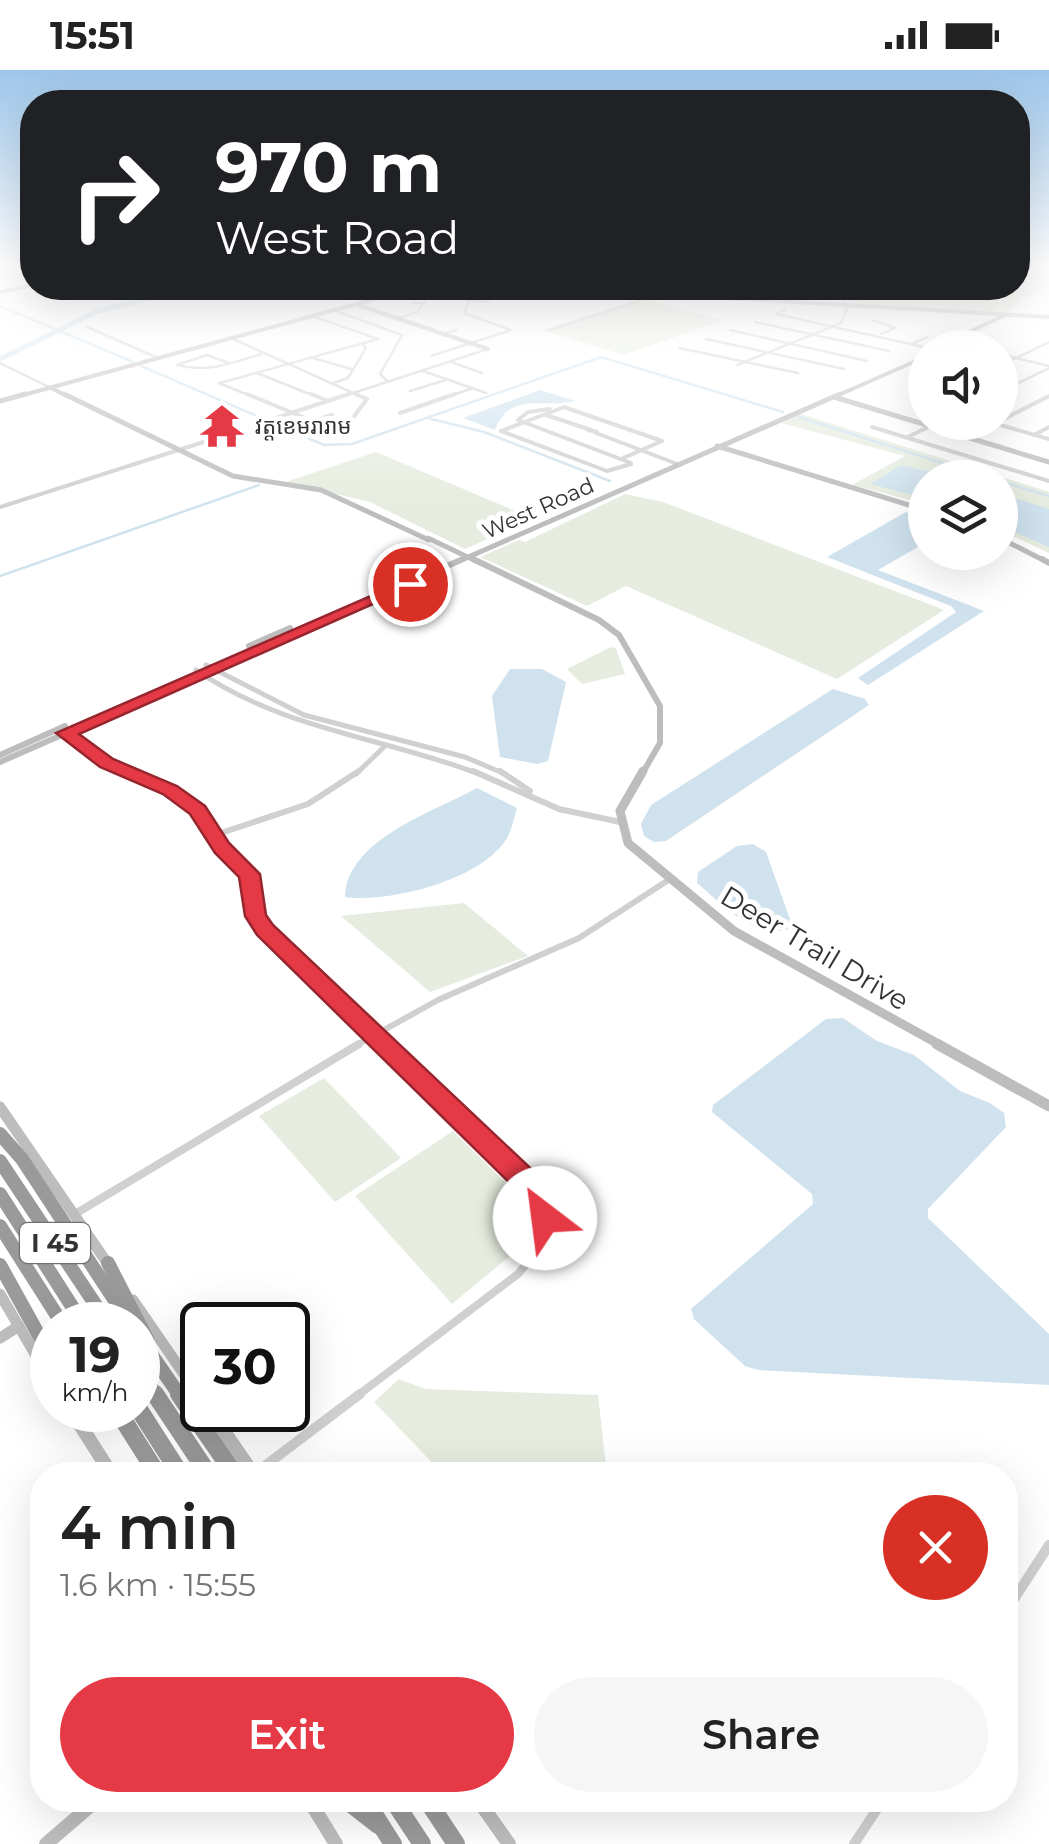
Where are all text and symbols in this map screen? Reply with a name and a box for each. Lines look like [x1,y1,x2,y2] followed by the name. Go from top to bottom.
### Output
[50,12,135,59] text: 15:51
[215,124,442,210] text: 970 m
[50,130,180,260] icon: right
[215,210,459,265] text: West Road
[908,330,1018,570] map controls
[908,330,1018,440] button: sound
[198,402,246,450] temple icon: វត្តខេមរារាម
[255,413,351,441] place label: វត្តខេមរារាម
[908,460,1018,570] button: layers
[478,472,598,545] street label: West Road
[368,542,453,627] pin
[383,557,438,612] icon: arrive
[715,878,915,1018] street label: Deer Trail Drive
[493,1166,597,1270] position arrow
[20,1223,90,1263] road number: I 45
[180,1302,310,1432] speed limit sign: 30
[69,1324,121,1385] text: 19
[62,1377,128,1407] text: km/h
[60,1491,239,1564] text: 4 min
[883,1495,988,1600] button: close
[60,1565,256,1604] text: 1.6 km · 15:55
[60,1677,514,1792] button: Exit
[534,1677,988,1792] button: Share

